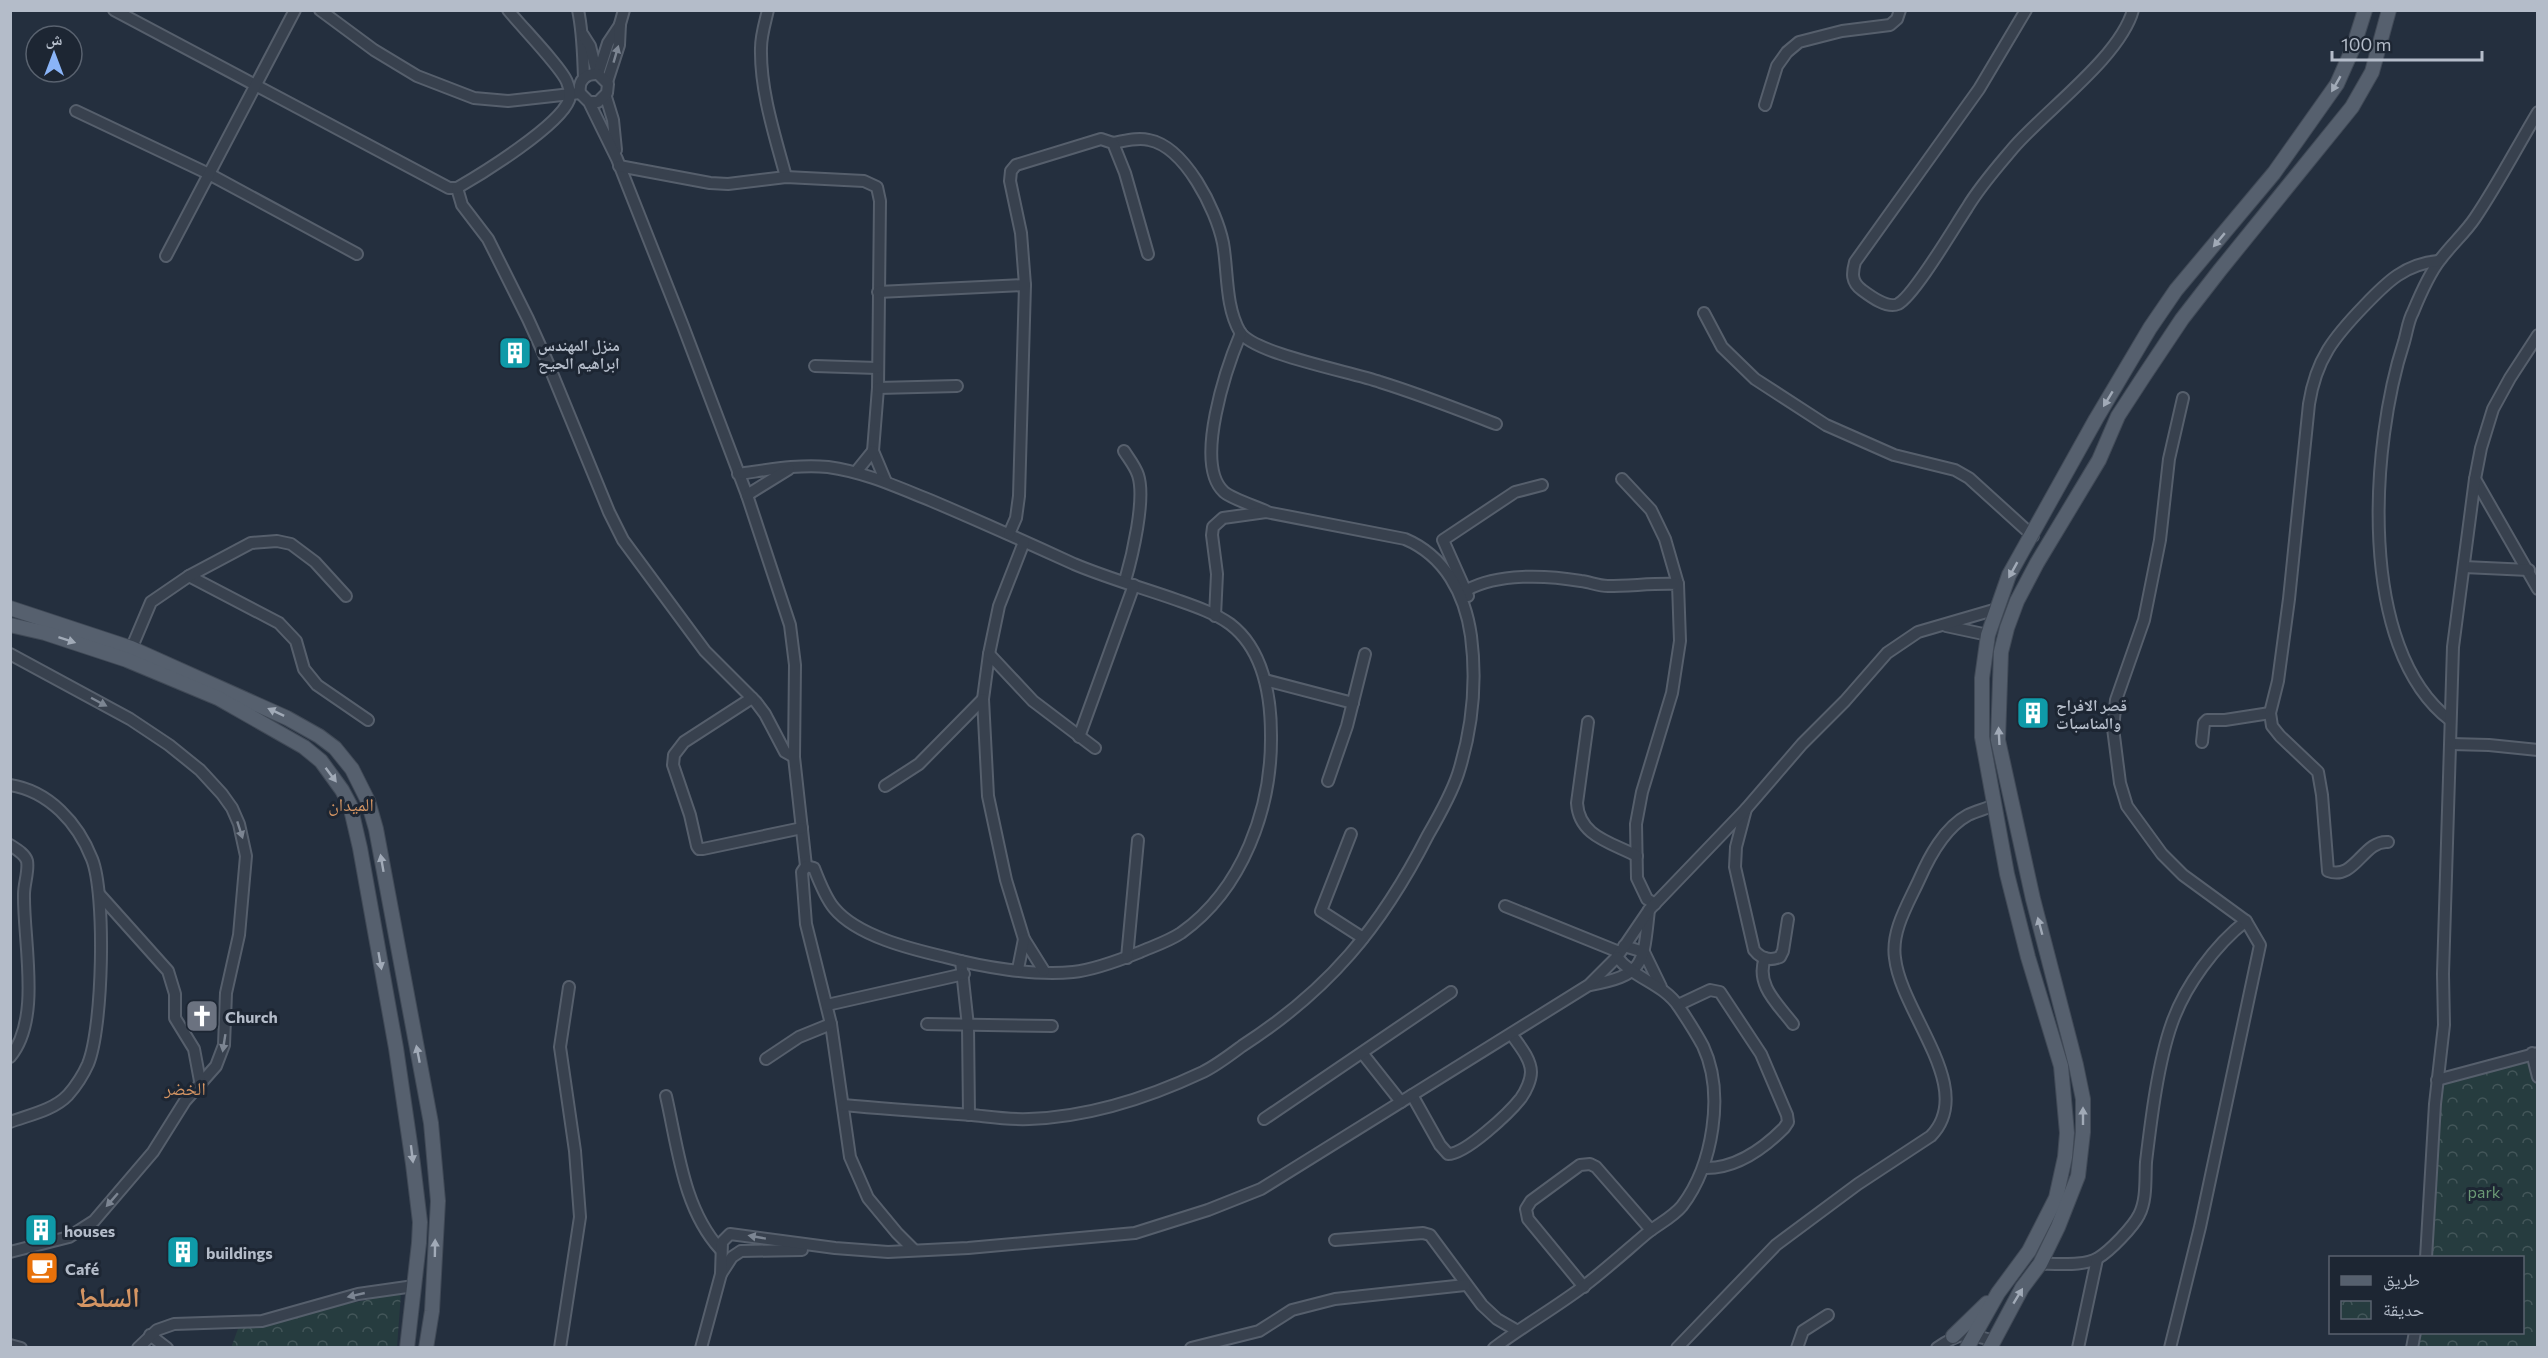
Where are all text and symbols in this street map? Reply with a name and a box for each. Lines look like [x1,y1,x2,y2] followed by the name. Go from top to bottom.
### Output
[24,24,84,84] north arrow
[2332,24,2482,62] scale bar
[46,29,63,49] text: ش
[2341,33,2391,55] text: 100 m
[612,45,622,63] one-way arrow
[2331,76,2341,93] one-way arrow
[2213,232,2226,247] one-way arrow
[497,335,533,371] building icon: منزل المهندس ابراهيم الحيح
[538,335,620,375] place label: منزل المهندس ابراهيم الحيح
[2102,391,2113,407] one-way arrow
[2008,561,2018,578] one-way arrow
[58,636,76,646] one-way arrow
[2015,695,2051,731] building icon: قصر الافراح والمناسبات
[2056,695,2127,732] place label: قصر الافراح والمناسبات
[91,697,108,707] one-way arrow
[267,708,284,717] one-way arrow
[1994,727,2003,746] one-way arrow
[325,767,337,782] one-way arrow
[328,793,374,816] district label: الميدان
[236,821,245,839] one-way arrow
[377,853,386,872] one-way arrow
[2034,917,2044,936] one-way arrow
[376,952,385,971] one-way arrow
[184,998,220,1034] church icon: Church
[225,1007,278,1026] place label: Church
[219,1033,228,1052] one-way arrow
[413,1045,422,1064] one-way arrow
[163,1077,206,1099] district label: الخضر
[2078,1107,2088,1126] one-way arrow
[407,1144,416,1163] one-way arrow
[2468,1182,2501,1201] park label: park
[106,1192,119,1207] one-way arrow
[23,1212,59,1248] building icon: houses
[64,1221,115,1240] place label: houses
[747,1232,766,1241] one-way arrow
[165,1234,201,1270] building icon: buildings
[431,1238,440,1257] one-way arrow
[206,1243,273,1262] place label: buildings
[24,1250,60,1286] cafe icon: Café
[2329,1256,2524,1334] legend
[65,1259,99,1278] place label: Café
[2383,1268,2420,1291] text: طريق
[76,1279,140,1313] district label: السلط
[2012,1288,2023,1304] one-way arrow
[347,1291,366,1300] one-way arrow
[2383,1298,2424,1320] text: حديقة

